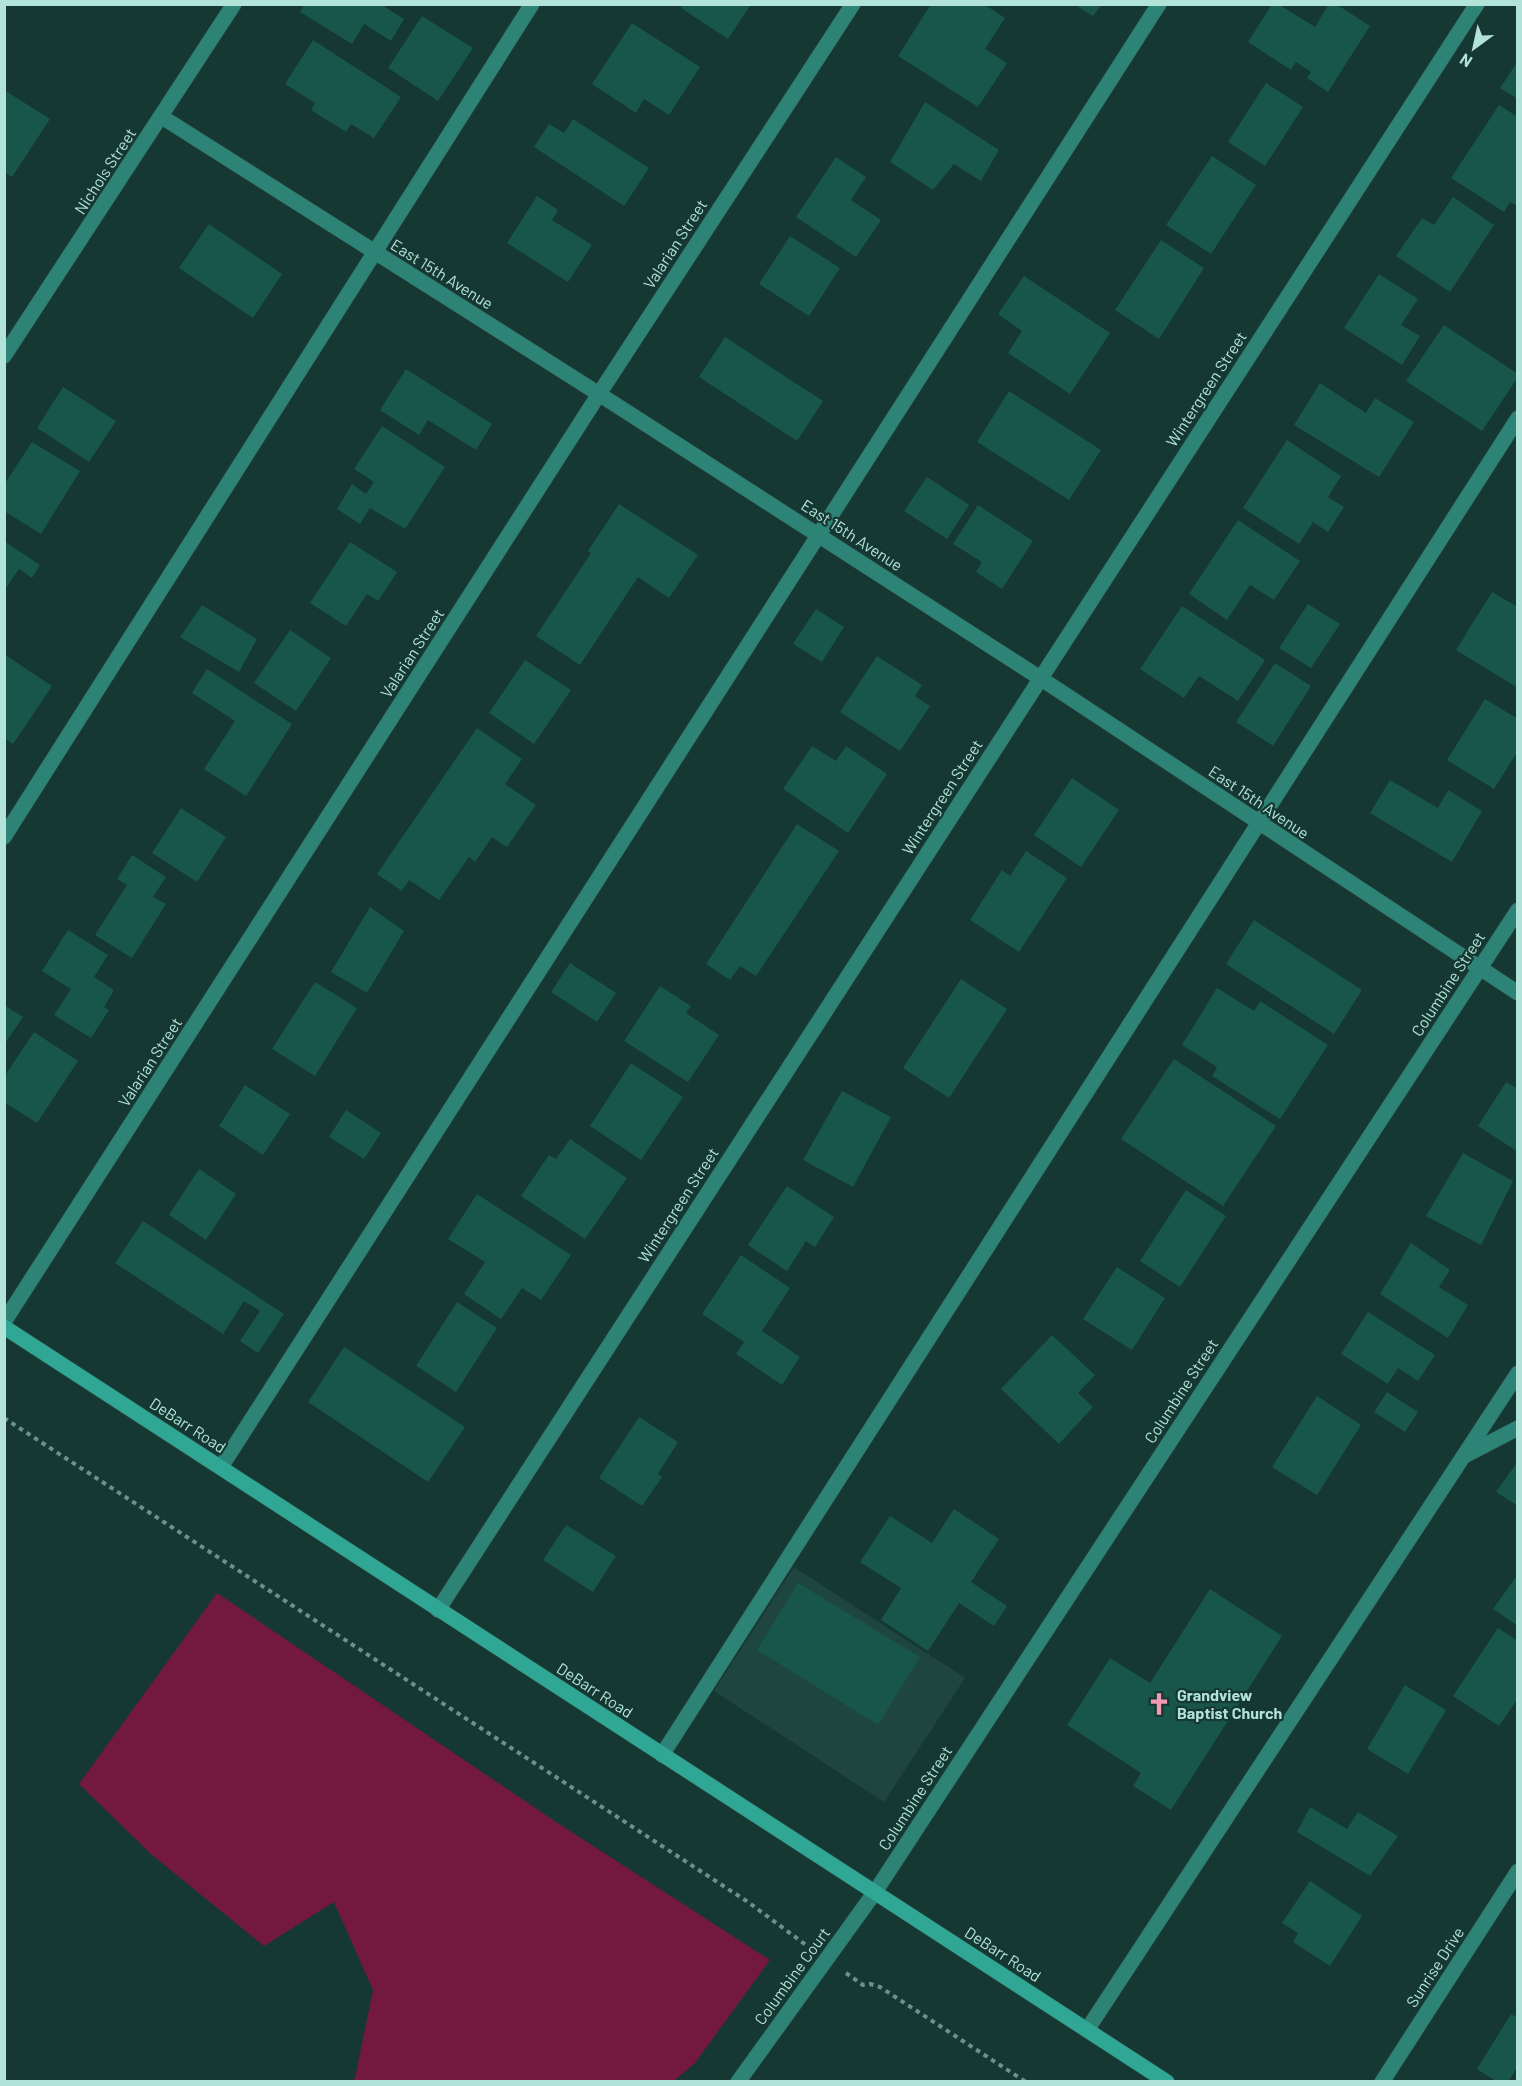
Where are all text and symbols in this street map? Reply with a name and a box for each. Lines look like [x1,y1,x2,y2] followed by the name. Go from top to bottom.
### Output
[1444,18,1504,78] north arrow
[1456,50,1475,72] text: N
[70,124,139,217] street label: Nichols Street
[639,196,710,292] street label: Valarian Street
[388,235,497,313] street label: East 15th Avenue
[1161,328,1250,450] street label: Wintergreen Street
[798,495,906,574] street label: East 15th Avenue
[376,605,447,701] street label: Valarian Street
[897,736,986,858] street label: Wintergreen Street
[1206,761,1313,842] street label: East 15th Avenue
[1407,928,1488,1039] street label: Columbine Street
[114,1014,185,1110] street label: Valarian Street
[633,1144,722,1266] street label: Wintergreen Street
[1140,1335,1221,1446] street label: Columbine Street
[147,1393,230,1456] street label: DeBarr Road
[554,1658,637,1721] street label: DeBarr Road
[1177,1685,1282,1722] place label: Grandview Baptist Church
[1146,1691,1172,1717] church icon: Grandview Baptist Church
[874,1742,955,1853] street label: Columbine Street
[962,1922,1045,1985] street label: DeBarr Road
[750,1923,833,2028] street label: Columbine Court
[1402,1923,1467,2010] street label: Sunrise Drive

